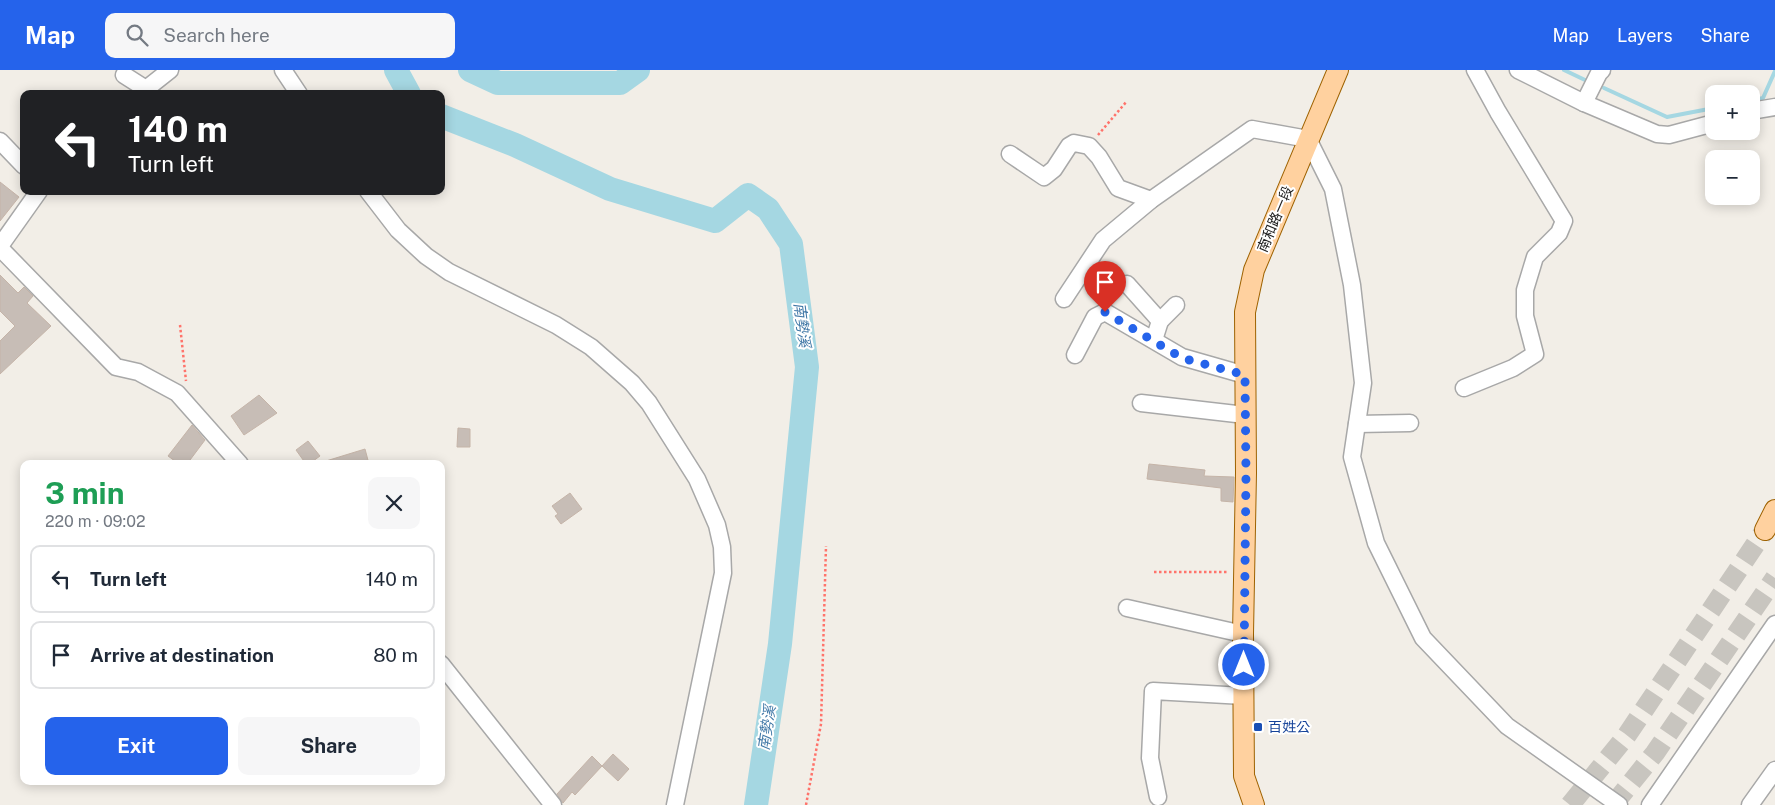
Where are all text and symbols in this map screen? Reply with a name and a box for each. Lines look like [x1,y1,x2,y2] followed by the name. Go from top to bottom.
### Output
[105,13,455,58] search box
[25,21,75,49] text: Map
[123,21,151,49] icon: search
[163,24,270,46] text: Search here
[1553,25,1589,46] text: Map
[1617,25,1673,46] text: Layers
[1701,25,1750,46] text: Share
[1705,85,1760,205] map controls
[1705,85,1760,140] button: +
[128,109,228,150] text: 140 m
[45,110,110,175] icon: left
[1705,150,1760,205] button: −
[128,151,214,177] text: Turn left
[1254,184,1296,254] street label: 南和路一段
[1084,261,1126,312] pin
[1091,268,1119,296] icon: arrive
[791,302,814,350] water label: 南勢溪
[45,475,124,511] text: 3 min
[368,477,420,529] button: close
[45,512,146,531] text: 220 m · 09:02
[47,565,75,593] icon: left
[90,568,167,590] text: Turn left
[366,568,418,590] text: 140 m
[1217,638,1269,690] position arrow
[47,641,75,669] icon: arrive
[90,644,274,666] text: Arrive at destination
[373,644,418,666] text: 80 m
[755,702,779,751] water label: 南勢溪
[45,717,228,775] button: Exit
[238,717,420,775] button: Share
[1268,719,1310,735] place label: 百姓公
[1252,721,1264,733] marker: 百姓公

